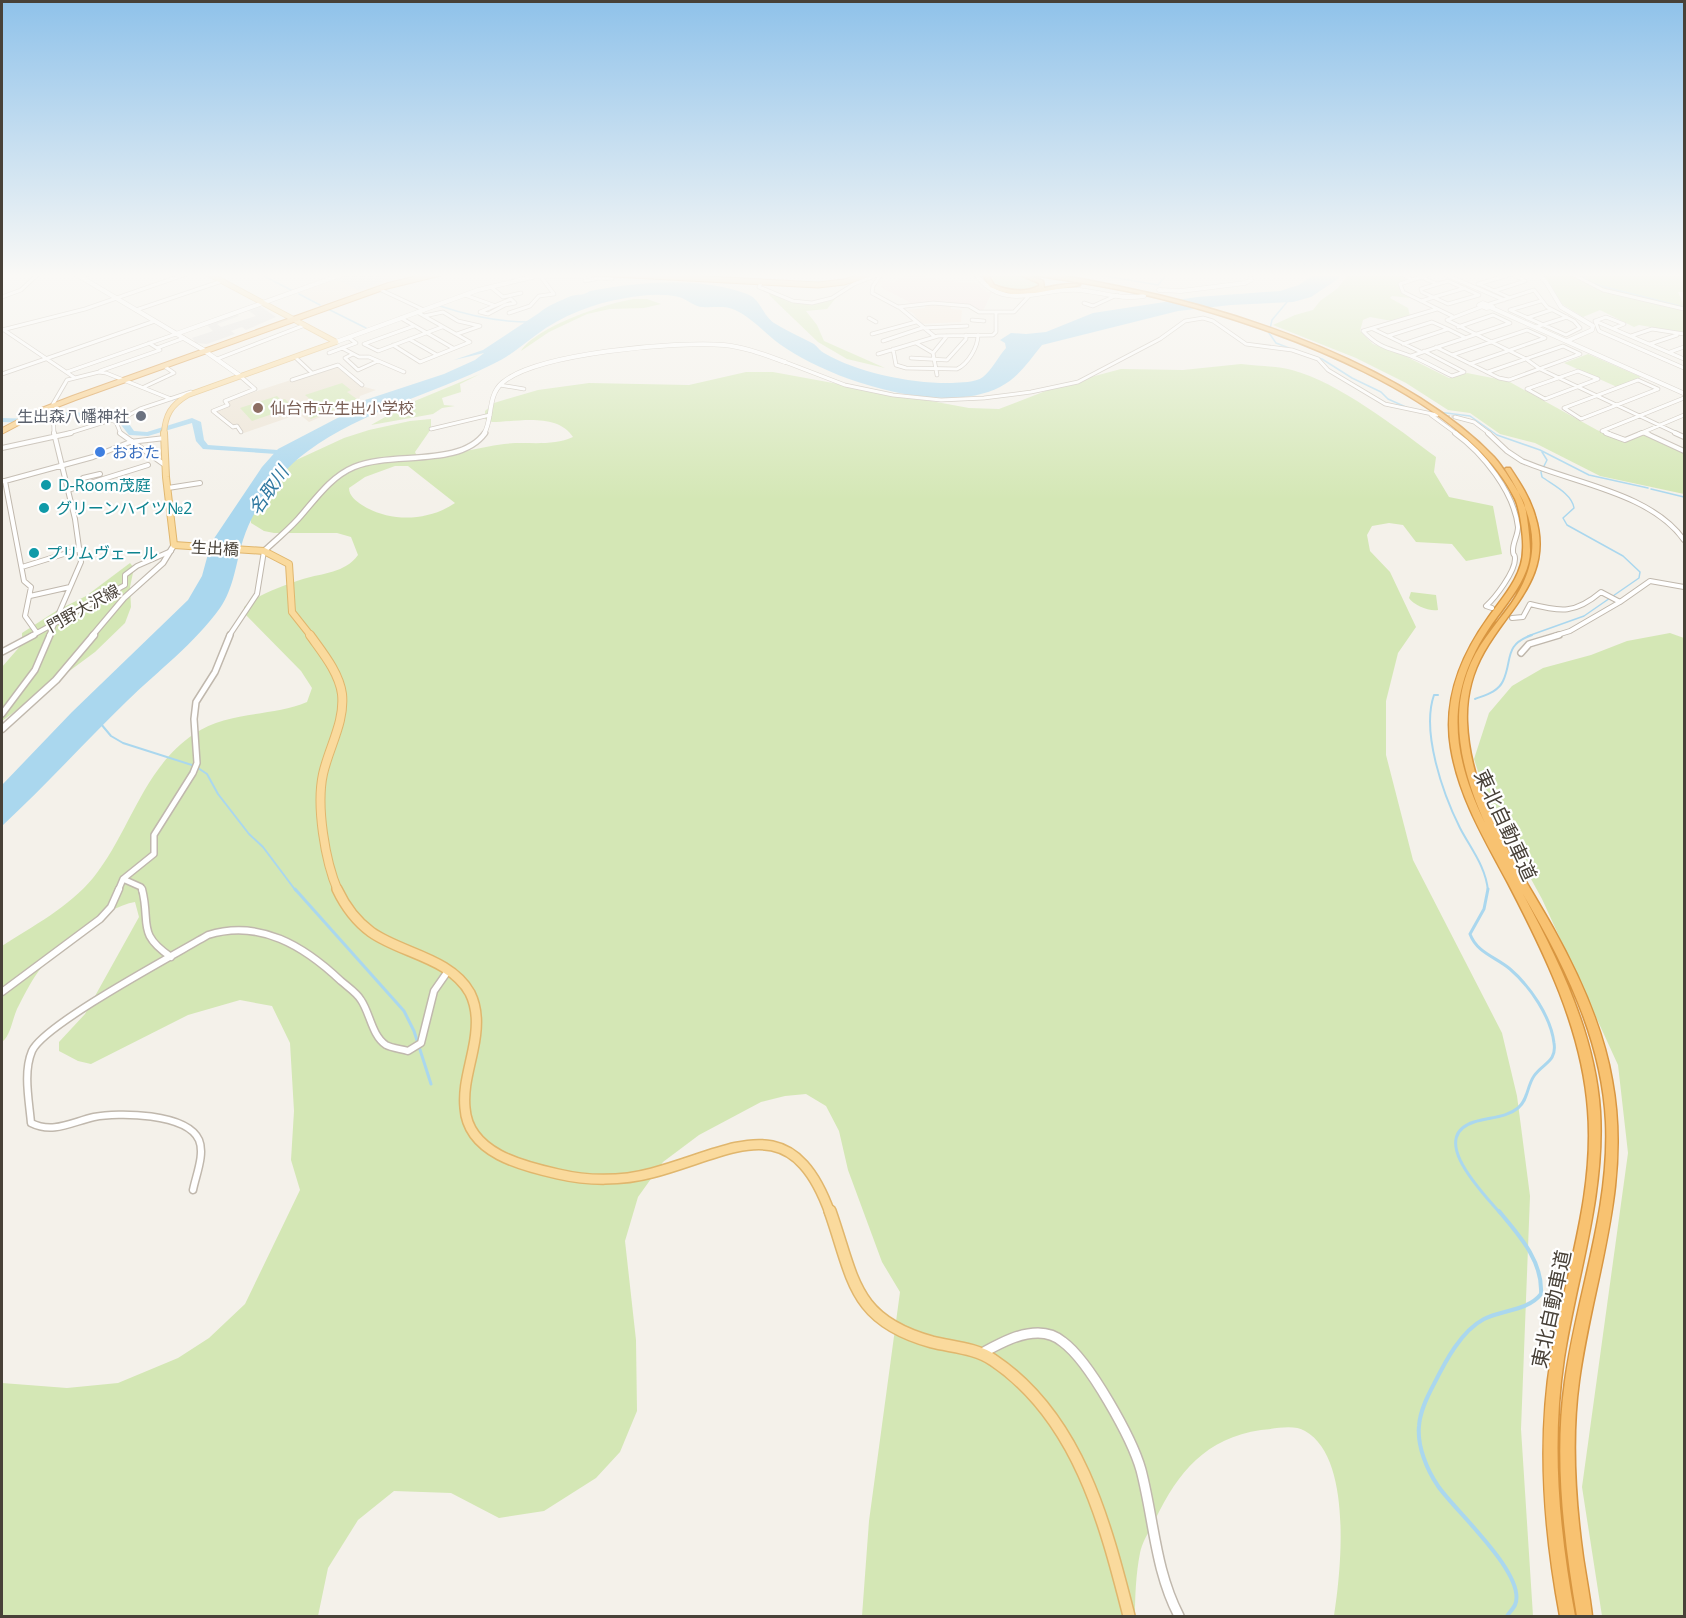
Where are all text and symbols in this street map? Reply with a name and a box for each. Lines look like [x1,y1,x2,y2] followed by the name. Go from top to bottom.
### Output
[270,397,414,419] place label: 仙台市立生出小学校
[251,401,265,415] marker: 仙台市立生出小学校
[17,405,129,427] place label: 生出森八幡神社
[134,409,148,423] marker: 生出森八幡神社
[112,441,160,463] place label: おおた
[93,445,107,459] marker: おおた
[243,459,294,519] water label: 名取川
[58,474,151,496] place label: D-Room茂庭
[39,478,53,492] marker: D-Room茂庭
[56,497,192,519] place label: グリーンハイツ№2
[37,501,51,515] marker: グリーンハイツ№2
[190,536,240,560] street label: 生出橋
[46,542,158,564] place label: プリムヴェール
[27,546,41,560] marker: プリムヴェール
[43,579,123,637] street label: 門野大沢線
[1468,765,1544,885] street label: 東北自動車道
[1525,1248,1577,1370] street label: 東北自動車道

